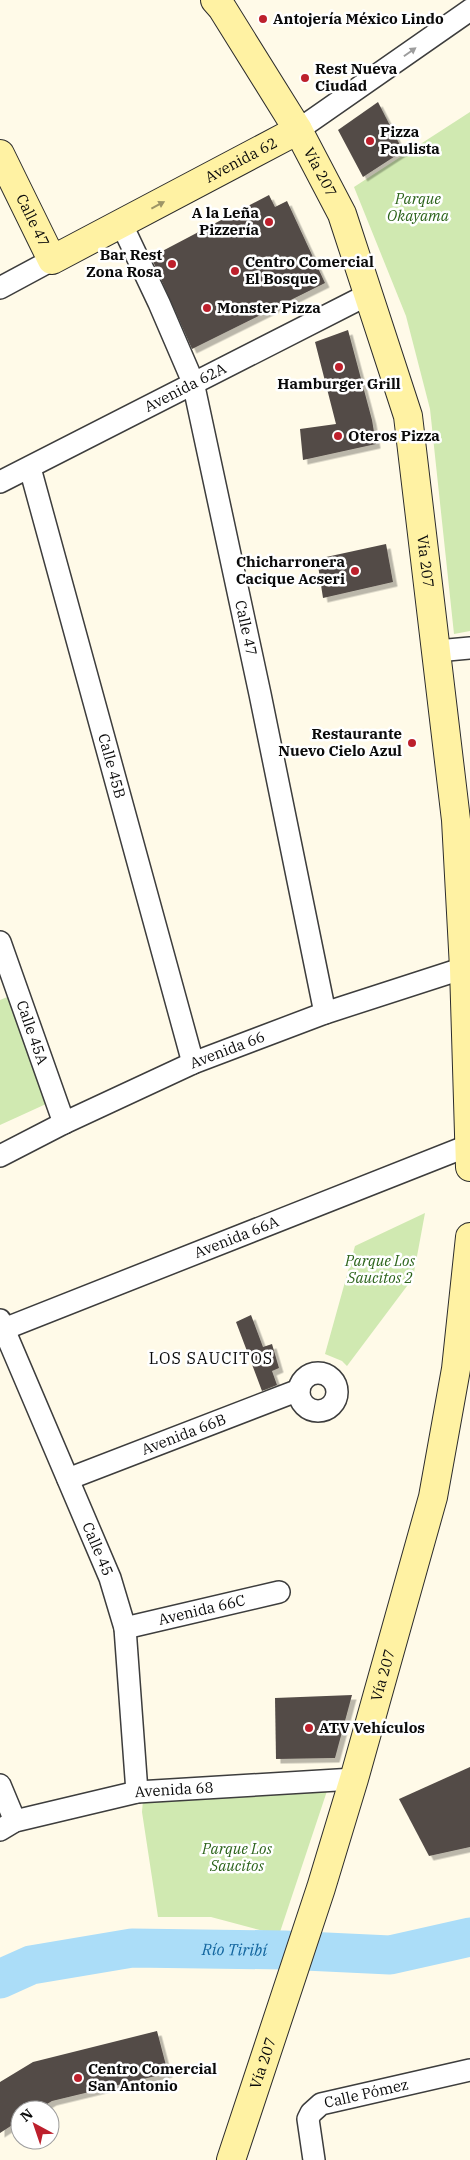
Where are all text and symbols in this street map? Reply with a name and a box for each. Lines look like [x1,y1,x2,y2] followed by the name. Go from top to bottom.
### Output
[273,9,444,28] place label: Antojería México Lindo
[257,13,269,25] marker: Antojería México Lindo
[403,47,416,57] one-way arrow
[315,59,398,95] place label: Rest Nueva Ciudad
[299,72,311,84] marker: Rest Nueva Ciudad
[380,122,440,158] place label: Pizza Paulista
[202,133,280,186] street label: Avenida 62
[364,135,376,147] marker: Pizza Paulista
[300,144,341,200] street label: Vía 207
[387,189,450,225] park label: Parque Okayama
[12,191,54,250] street label: Calle 47
[151,201,164,210] one-way arrow
[192,203,259,239] place label: A la Leña Pizzería
[263,216,275,228] marker: A la Leña Pizzería
[86,245,162,281] place label: Bar Rest Zona Rosa
[245,252,374,288] place label: Centro Comercial El Bosque
[166,258,178,270] marker: Bar Rest Zona Rosa
[229,265,241,277] marker: Centro Comercial El Bosque
[217,298,321,317] place label: Monster Pizza
[201,302,213,314] marker: Monster Pizza
[141,358,230,416] street label: Avenida 62A
[333,361,345,373] marker: Hamburger Grill
[277,374,401,393] place label: Hamburger Grill
[348,426,440,445] place label: Oteros Pizza
[332,430,344,442] marker: Oteros Pizza
[413,534,438,589] street label: Vía 207
[236,552,345,588] place label: Chicharronera Cacique Acseri
[349,565,361,577] marker: Chicharronera Cacique Acseri
[231,598,262,658] street label: Calle 47
[278,724,402,760] place label: Restaurante Nuevo Cielo Azul
[94,731,130,800] street label: Calle 45B
[406,737,418,749] marker: Restaurante Nuevo Cielo Azul
[12,998,53,1068] street label: Calle 45A
[187,1027,267,1072] street label: Avenida 66
[191,1211,282,1262] street label: Avenida 66A
[344,1251,416,1287] park label: Parque Los Saucitos 2
[149,1348,273,1368] district label: LOS SAUCITOS
[139,1409,229,1459] street label: Avenida 66B
[78,1519,118,1579] street label: Calle 45
[156,1590,247,1629] street label: Avenida 66C
[366,1647,399,1703] street label: Vía 207
[319,1718,425,1737] place label: ATV Vehículos
[303,1722,315,1734] marker: ATV Vehículos
[134,1777,214,1801] street label: Avenida 68
[201,1839,273,1875] park label: Parque Los Saucitos
[201,1939,269,1960] water label: Río Tiribí
[245,2035,280,2091] street label: Vía 207
[88,2059,217,2095] place label: Centro Comercial San Antonio
[72,2072,84,2084] marker: Centro Comercial San Antonio
[322,2074,410,2112] street label: Calle Pómez
[10,2100,60,2150] north arrow
[17,2105,37,2125] text: N

